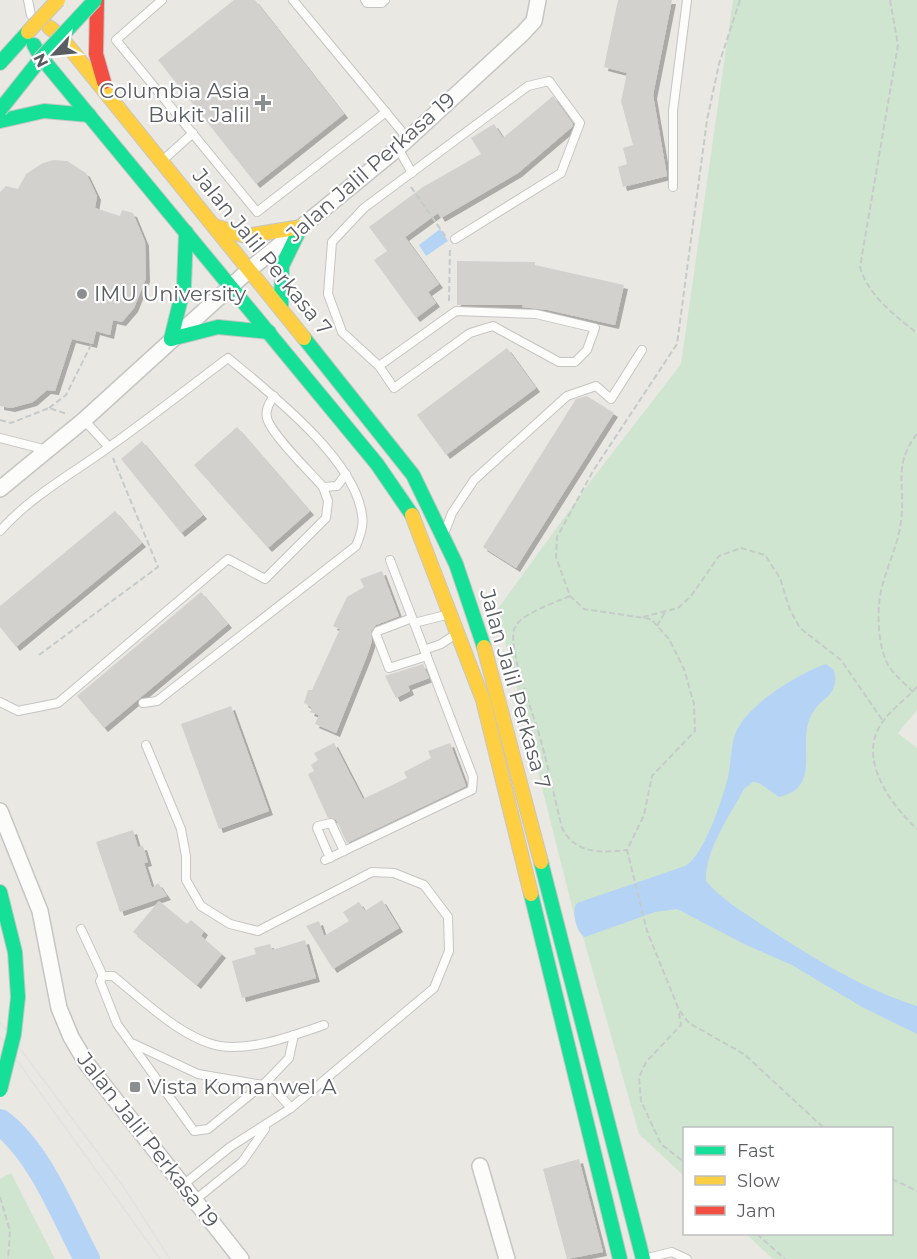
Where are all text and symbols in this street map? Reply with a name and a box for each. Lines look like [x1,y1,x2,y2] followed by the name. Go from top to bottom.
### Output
[24,24,84,84] north arrow
[30,50,52,70] text: N
[99,78,250,127] place label: Columbia Asia Bukit Jalil
[281,87,460,247] street label: Jalan Jalil Perkasa 19
[254,94,272,112] marker: Columbia Asia Bukit Jalil
[187,163,337,340] street label: Jalan Jalil Perkasa 7
[94,281,247,306] place label: IMU University
[75,287,89,301] marker: IMU University
[475,585,556,792] street label: Jalan Jalil Perkasa 7
[72,1046,224,1232] street label: Jalan Jalil Perkasa 19
[147,1074,337,1099] place label: Vista Komanwel A
[128,1080,142,1094] marker: Vista Komanwel A
[683,1127,893,1235] legend
[737,1140,775,1162] text: Fast
[737,1170,780,1192] text: Slow
[736,1200,776,1222] text: Jam

